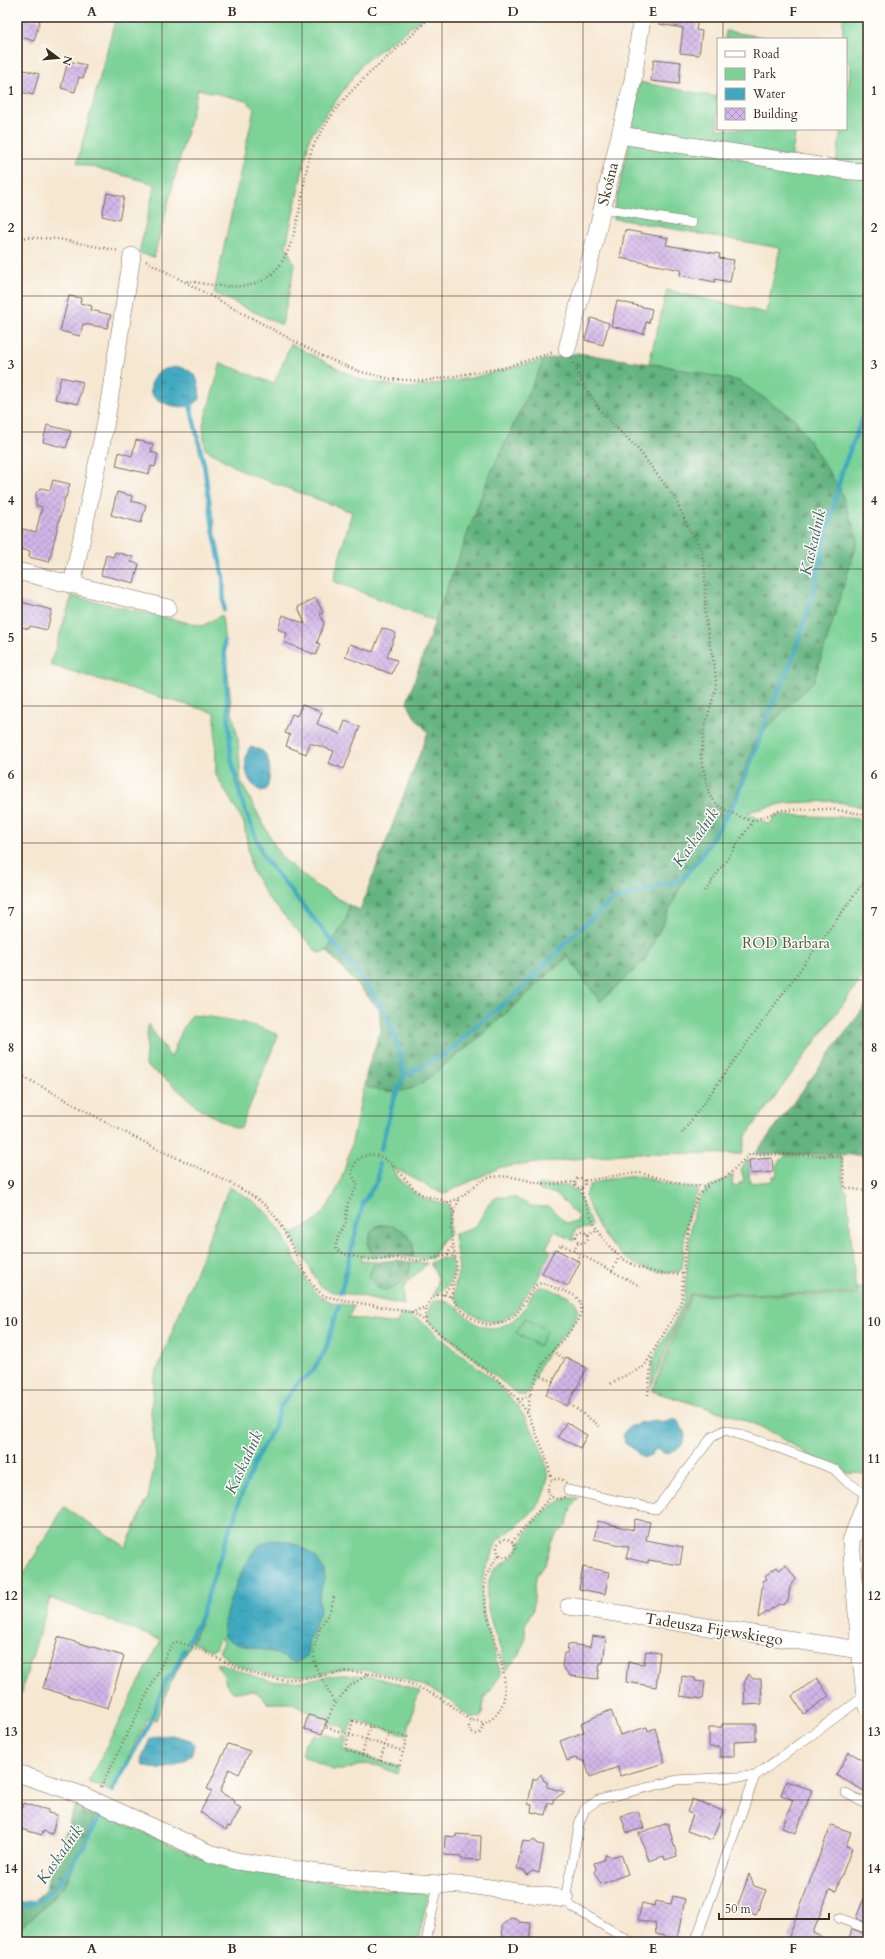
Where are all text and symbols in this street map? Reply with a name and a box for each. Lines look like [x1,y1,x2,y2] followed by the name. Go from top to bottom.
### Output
[87,3,97,21] text: A
[227,3,237,21] text: B
[367,3,377,21] text: C
[507,3,519,21] text: D
[649,3,657,21] text: E
[789,3,797,21] text: F
[38,38,78,78] north arrow
[717,38,847,130] legend
[753,46,780,62] text: Road
[58,54,76,68] text: N
[753,66,777,82] text: Park
[8,82,14,100] text: 1
[871,82,877,100] text: 1
[752,86,786,102] text: Water
[753,106,798,122] text: Building
[593,160,623,208] street label: Skośna
[8,219,15,237] text: 2
[871,219,878,237] text: 2
[8,356,15,374] text: 3
[871,356,878,374] text: 3
[8,492,15,510] text: 4
[871,492,878,510] text: 4
[795,507,831,578] water label: Kaskadnik
[8,629,14,647] text: 5
[871,629,877,647] text: 5
[8,766,15,784] text: 6
[871,766,878,784] text: 6
[667,804,724,872] water label: Kaskadnik
[8,903,15,921] text: 7
[871,903,878,921] text: 7
[742,933,831,953] park label: ROD Barbara
[8,1039,14,1057] text: 8
[871,1039,877,1057] text: 8
[8,1176,15,1194] text: 9
[871,1176,878,1194] text: 9
[4,1313,18,1331] text: 10
[867,1313,881,1331] text: 10
[220,1427,268,1498] water label: Kaskadnik
[4,1450,18,1468] text: 11
[867,1450,881,1468] text: 11
[4,1587,18,1605] text: 12
[867,1587,881,1605] text: 12
[644,1608,784,1650] street label: Tadeusza Fijewskiego
[4,1723,18,1741] text: 13
[867,1723,881,1741] text: 13
[31,1821,88,1889] water label: Kaskadnik
[4,1860,18,1878] text: 14
[867,1860,881,1878] text: 14
[719,1895,829,1921] scale bar
[725,1901,752,1917] text: 50 m
[87,1940,97,1958] text: A
[227,1940,237,1958] text: B
[367,1940,377,1958] text: C
[507,1940,519,1958] text: D
[649,1940,657,1958] text: E
[789,1940,797,1958] text: F

